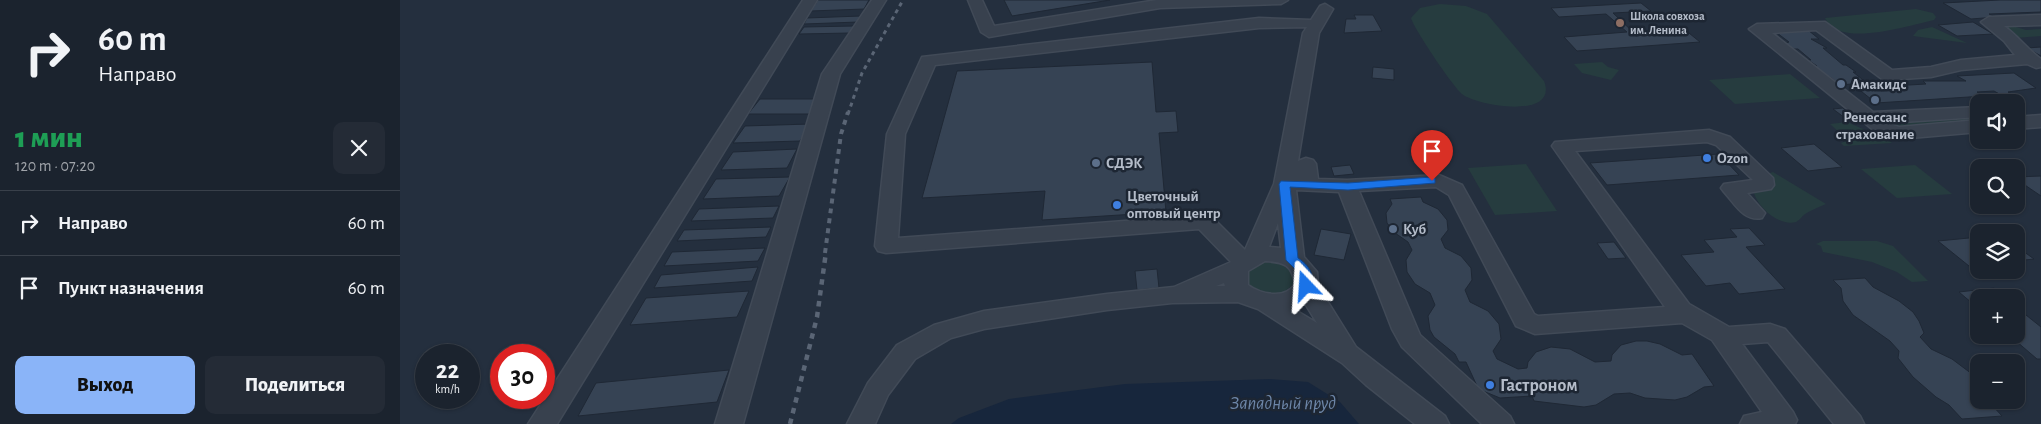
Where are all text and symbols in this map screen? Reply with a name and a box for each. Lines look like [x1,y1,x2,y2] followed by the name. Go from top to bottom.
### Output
[1630,10,1705,36] place label: Школа совхоза им. Ленина
[1614,17,1626,29] marker: Школа совхоза им. Ленина
[15,20,80,85] icon: right
[98,22,167,57] text: 60 m
[98,63,176,85] text: Направо
[1851,77,1906,92] place label: Амакидс
[1835,78,1847,90] marker: Амакидс
[1869,94,1881,106] marker: Ренессанс страхование
[1970,94,2025,409] map controls
[1970,94,2025,149] button: sound
[1836,110,1914,142] place label: Ренессанс страхование
[333,122,385,174] button: close
[15,123,83,153] text: 1 мин
[1411,130,1453,181] pin
[1418,137,1446,165] icon: arrive
[1717,151,1748,166] place label: Ozon
[1701,152,1713,164] marker: Ozon
[1106,156,1142,171] place label: СДЭК
[1090,157,1102,169] marker: СДЭК
[15,158,95,174] text: 120 m · 07:20
[1970,159,2025,214] button: search
[1127,189,1221,221] place label: Цветочный оптовый центр
[1111,199,1123,211] marker: Цветочный оптовый центр
[15,209,43,237] icon: right
[58,214,128,233] text: Направо
[348,214,385,233] text: 60 m
[1403,222,1427,237] place label: Куб
[1387,223,1399,235] marker: Куб
[1970,224,2025,279] button: layers
[1279,259,1331,311] position arrow
[15,274,43,302] icon: arrive
[58,279,204,298] text: Пункт назначения
[348,279,385,298] text: 60 m
[1970,289,2025,344] button: +
[490,344,555,409] speed limit sign: 30
[1970,354,2025,409] button: −
[15,356,195,414] button: Выход
[205,356,385,414] button: Поделиться
[436,358,459,383] text: 22
[1500,377,1577,395] place label: Гастроном
[1484,379,1496,391] marker: Гастроном
[435,383,460,395] text: km/h
[1230,394,1336,413] water label: Западный пруд

